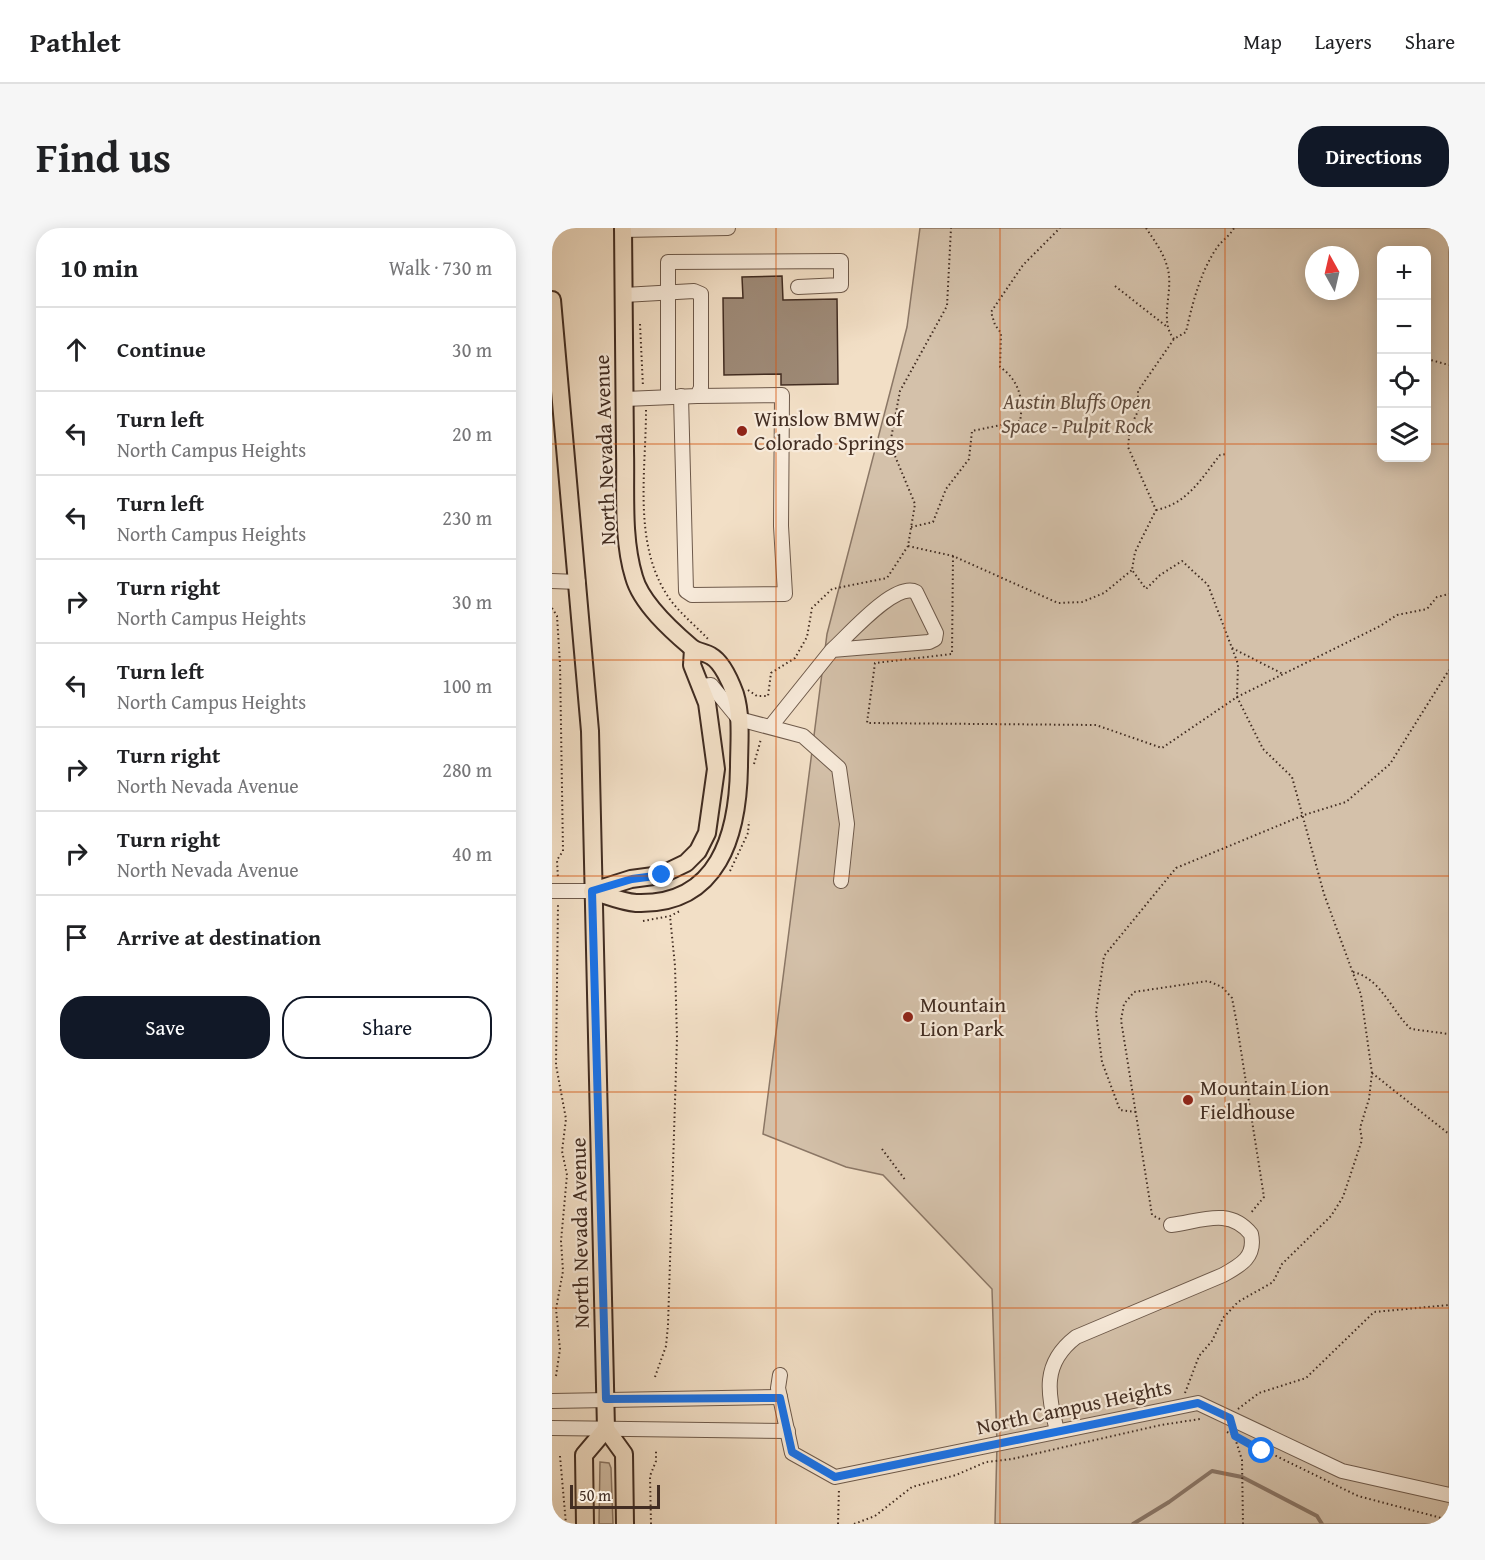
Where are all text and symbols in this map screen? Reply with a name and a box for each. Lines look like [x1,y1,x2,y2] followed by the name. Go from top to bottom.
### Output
[30,21,121,62] text: Pathlet
[1243,26,1282,57] text: Map
[1315,26,1372,57] text: Layers
[1405,26,1455,57] text: Share
[36,126,171,187] text: Find us
[1298,126,1449,187] button: Directions
[1305,246,1359,300] north arrow
[1377,246,1431,462] map controls
[1377,246,1431,300] button: +
[60,248,138,287] text: 10 min
[389,253,492,282] text: Walk · 730 m
[1377,300,1431,354] button: −
[60,333,93,366] icon: ahead
[117,333,206,365] text: Continue
[452,335,492,364] text: 30 m
[586,354,623,546] street label: North Nevada Avenue
[1377,354,1431,408] button: locate
[1001,386,1153,441] park label: Austin Bluffs Open Space - Pulpit Rock
[117,403,204,435] text: Turn left
[754,403,905,458] place label: Winslow BMW of Colorado Springs
[1377,408,1431,462] button: layers
[60,417,93,450] icon: left
[452,419,492,448] text: 20 m
[735,424,749,438] marker: Winslow BMW of Colorado Springs
[117,435,306,464] text: North Campus Heights
[117,487,204,519] text: Turn left
[60,501,93,534] icon: left
[442,503,492,532] text: 230 m
[117,519,306,548] text: North Campus Heights
[117,571,220,603] text: Turn right
[60,585,93,618] icon: right
[452,587,492,616] text: 30 m
[117,603,306,632] text: North Campus Heights
[117,655,204,687] text: Turn left
[60,669,93,702] icon: left
[442,671,492,700] text: 100 m
[117,687,306,716] text: North Campus Heights
[117,739,220,771] text: Turn right
[60,753,93,786] icon: right
[442,755,492,784] text: 280 m
[117,771,299,800] text: North Nevada Avenue
[117,823,220,855] text: Turn right
[60,837,93,870] icon: right
[452,839,492,868] text: 40 m
[117,855,299,884] text: North Nevada Avenue
[648,861,674,887] route end
[60,921,93,954] icon: arrive
[117,921,321,953] text: Arrive at destination
[920,989,1006,1044] place label: Mountain Lion Park
[60,996,270,1059] button: Save
[282,996,492,1059] button: Share
[901,1010,915,1024] marker: Mountain Lion Park
[1200,1072,1330,1127] place label: Mountain Lion Fieldhouse
[1181,1093,1195,1107] marker: Mountain Lion Fieldhouse
[562,1137,597,1329] street label: North Nevada Avenue
[973,1371,1174,1442] street label: North Campus Heights
[1248,1437,1274,1463] route start
[570,1482,660,1510] scale bar
[579,1483,611,1507] text: 50 m

